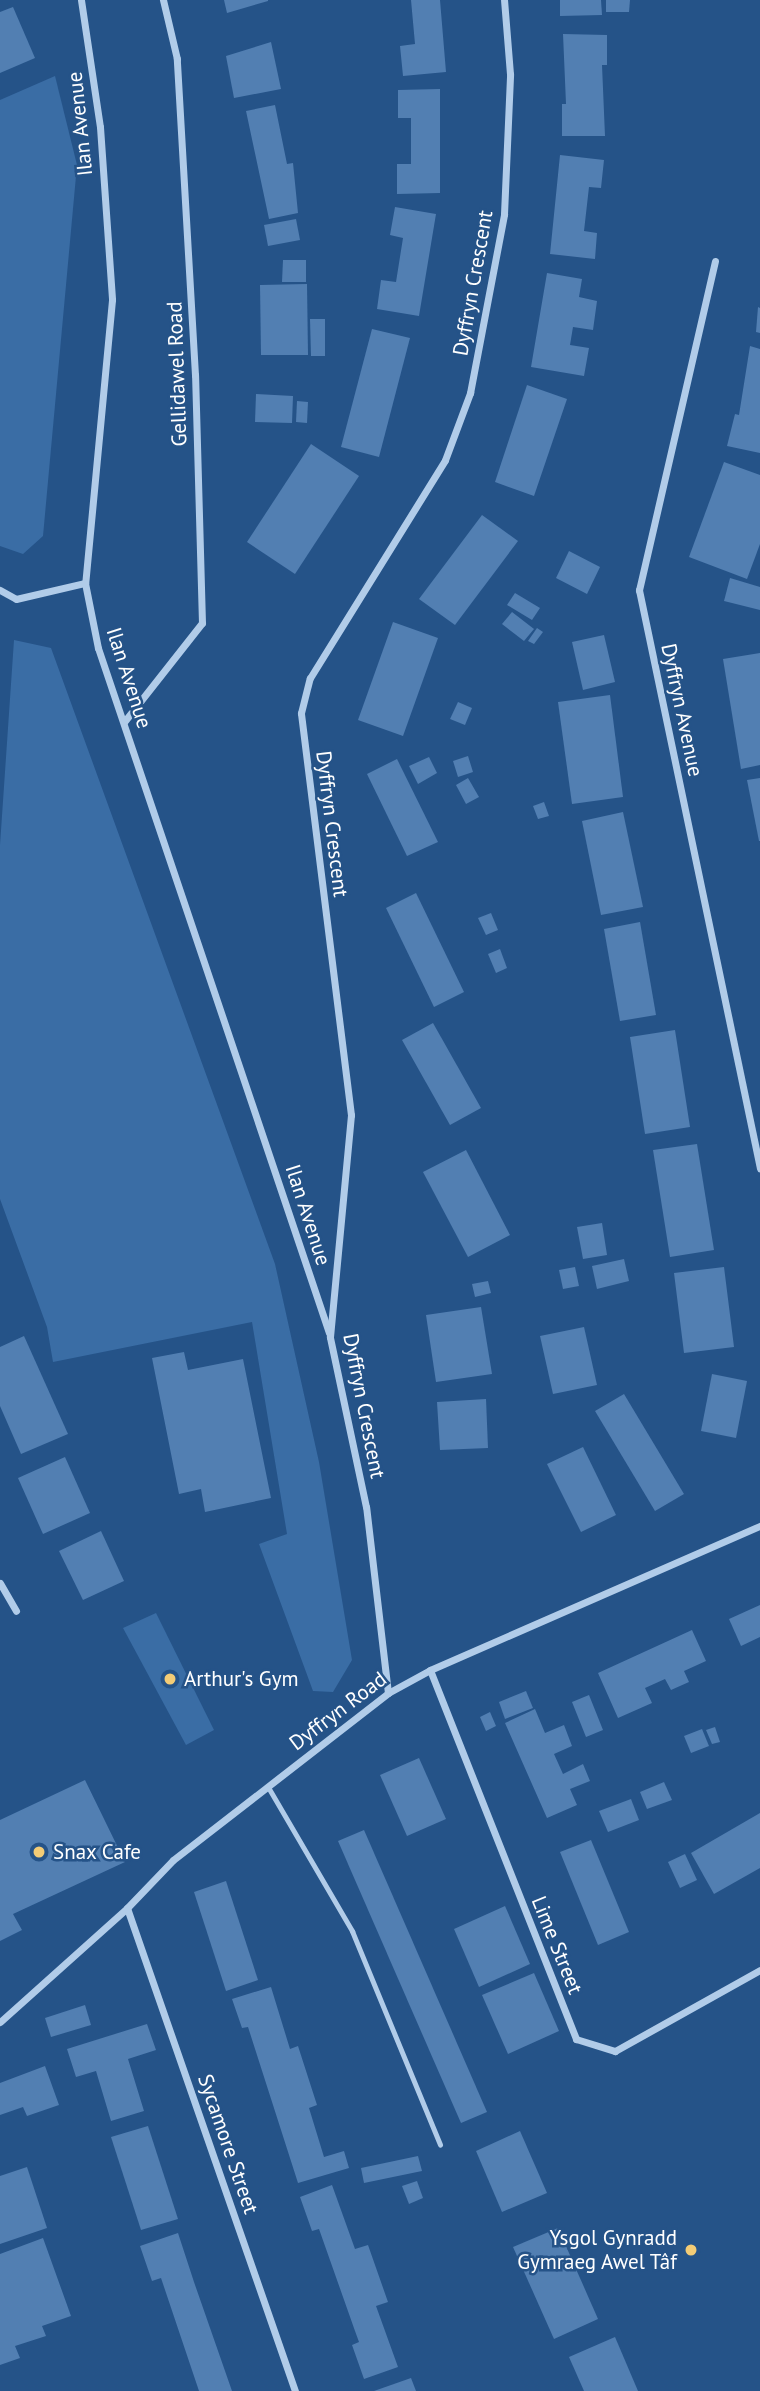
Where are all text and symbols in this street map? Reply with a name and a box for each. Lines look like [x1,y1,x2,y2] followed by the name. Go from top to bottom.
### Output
[62,70,98,178] street label: Ilan Avenue
[448,208,498,358] street label: Dyffryn Crescent
[162,301,192,447] street label: Gellidawel Road
[101,624,157,732] street label: Ilan Avenue
[656,641,708,779] street label: Dyffryn Avenue
[311,749,353,899] street label: Dyffryn Crescent
[280,1161,336,1269] street label: Ilan Avenue
[338,1331,390,1481] street label: Dyffryn Crescent
[184,1666,299,1692] place label: Arthur's Gym
[284,1666,392,1756] street label: Dyffryn Road
[162,1671,178,1687] marker: Arthur's Gym
[53,1839,142,1865] place label: Snax Cafe
[31,1844,47,1860] marker: Snax Cafe
[526,1892,588,1998] street label: Lime Street
[192,2071,264,2217] street label: Sycamore Street
[516,2225,677,2275] place label: Ysgol Gynradd Gymraeg Awel Tâf
[683,2242,699,2258] marker: Ysgol Gynradd Gymraeg Awel Tâf

